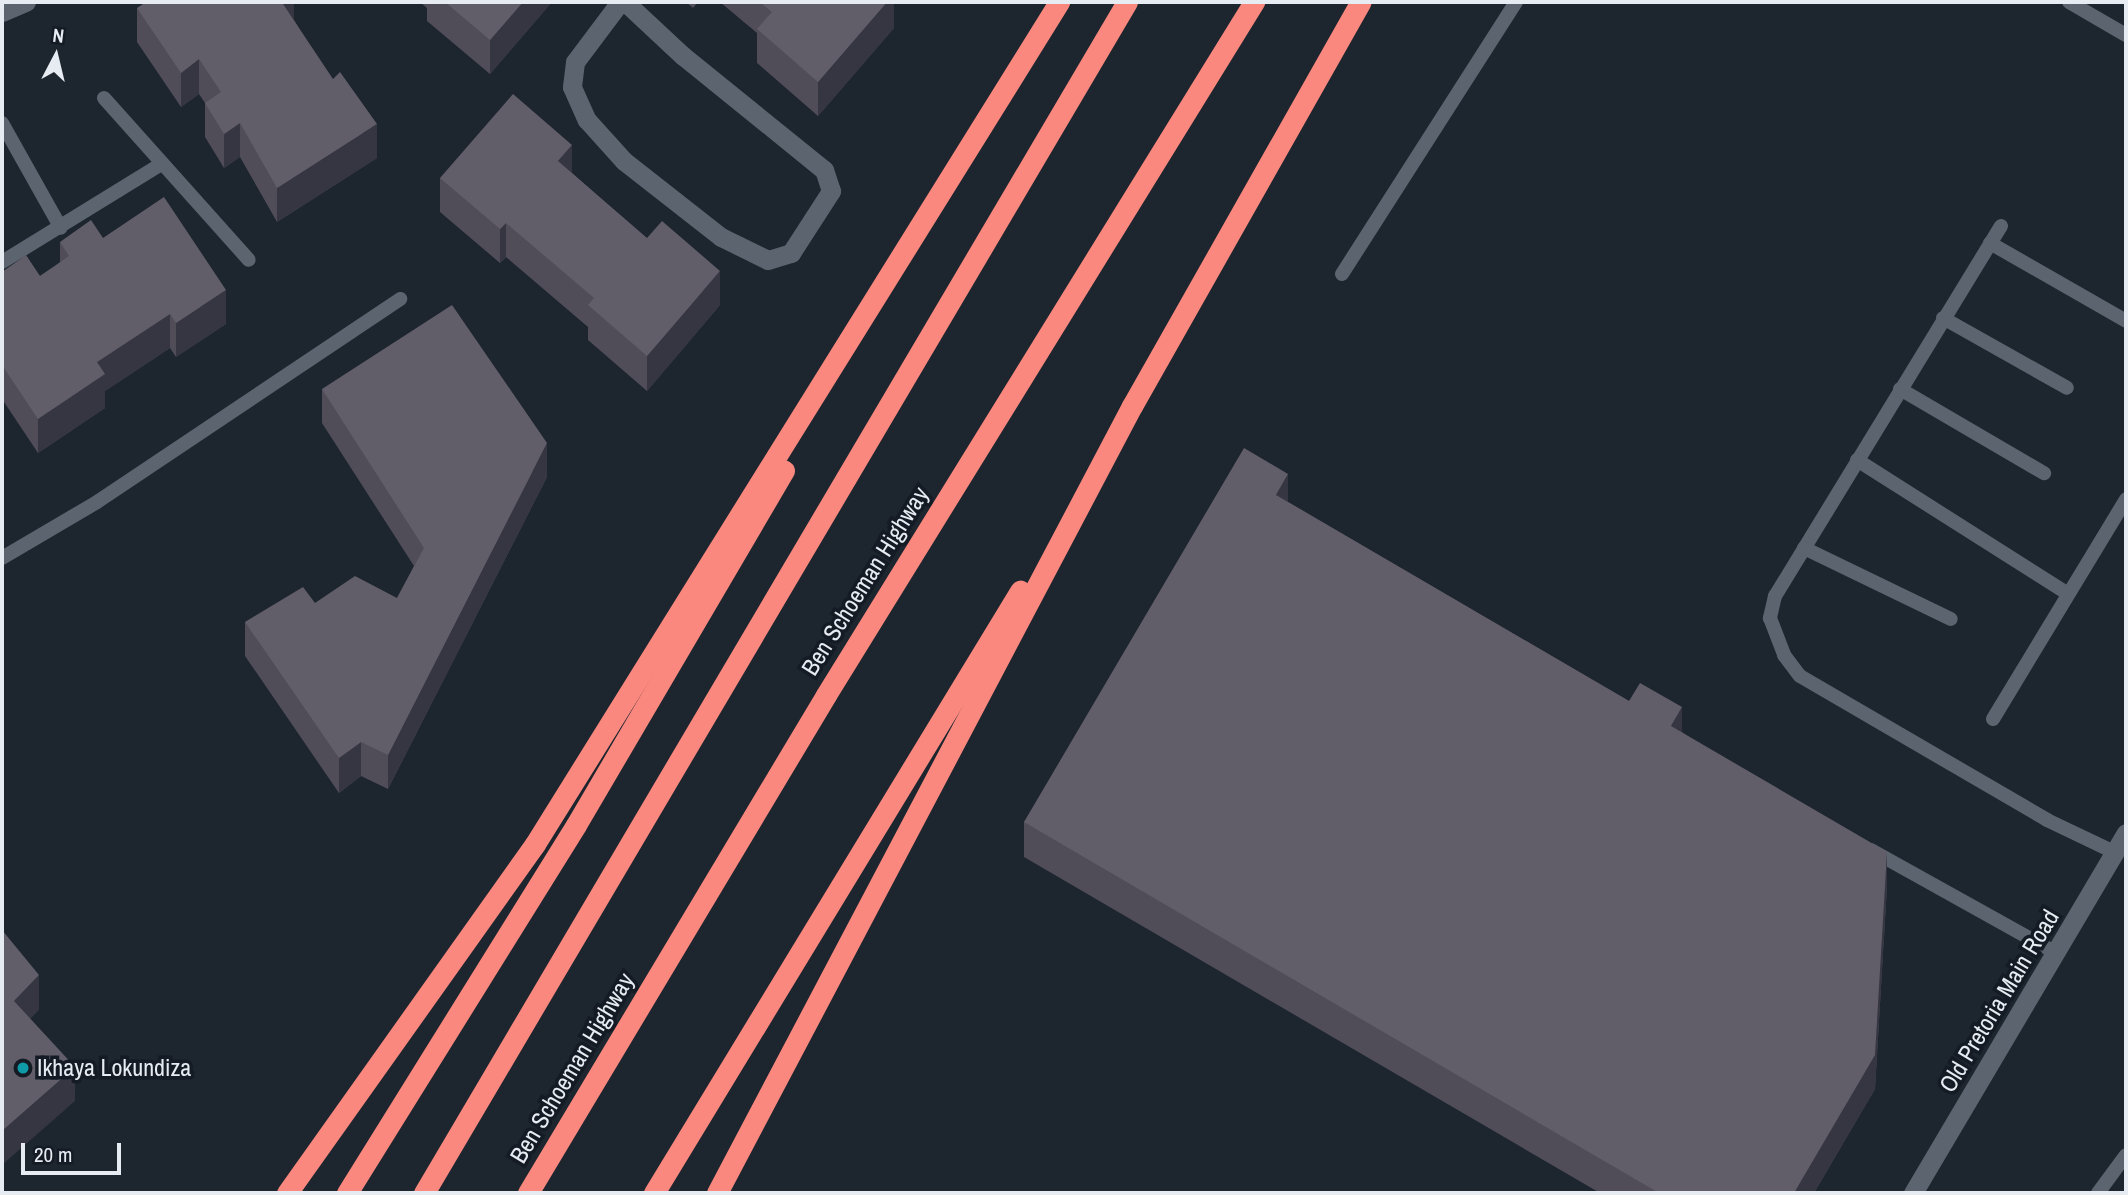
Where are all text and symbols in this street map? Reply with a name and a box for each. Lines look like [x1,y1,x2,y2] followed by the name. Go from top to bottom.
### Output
[21,21,91,91] north arrow
[51,22,66,49] text: N
[795,482,935,680] street label: Ben Schoeman Highway
[1933,905,2065,1097] street label: Old Pretoria Main Road
[504,968,640,1168] street label: Ben Schoeman Highway
[37,1054,191,1082] place label: Ikhaya Lokundiza
[15,1060,31,1076] marker: Ikhaya Lokundiza
[24,1128,124,1172] scale bar
[34,1140,72,1169] text: 20 m

